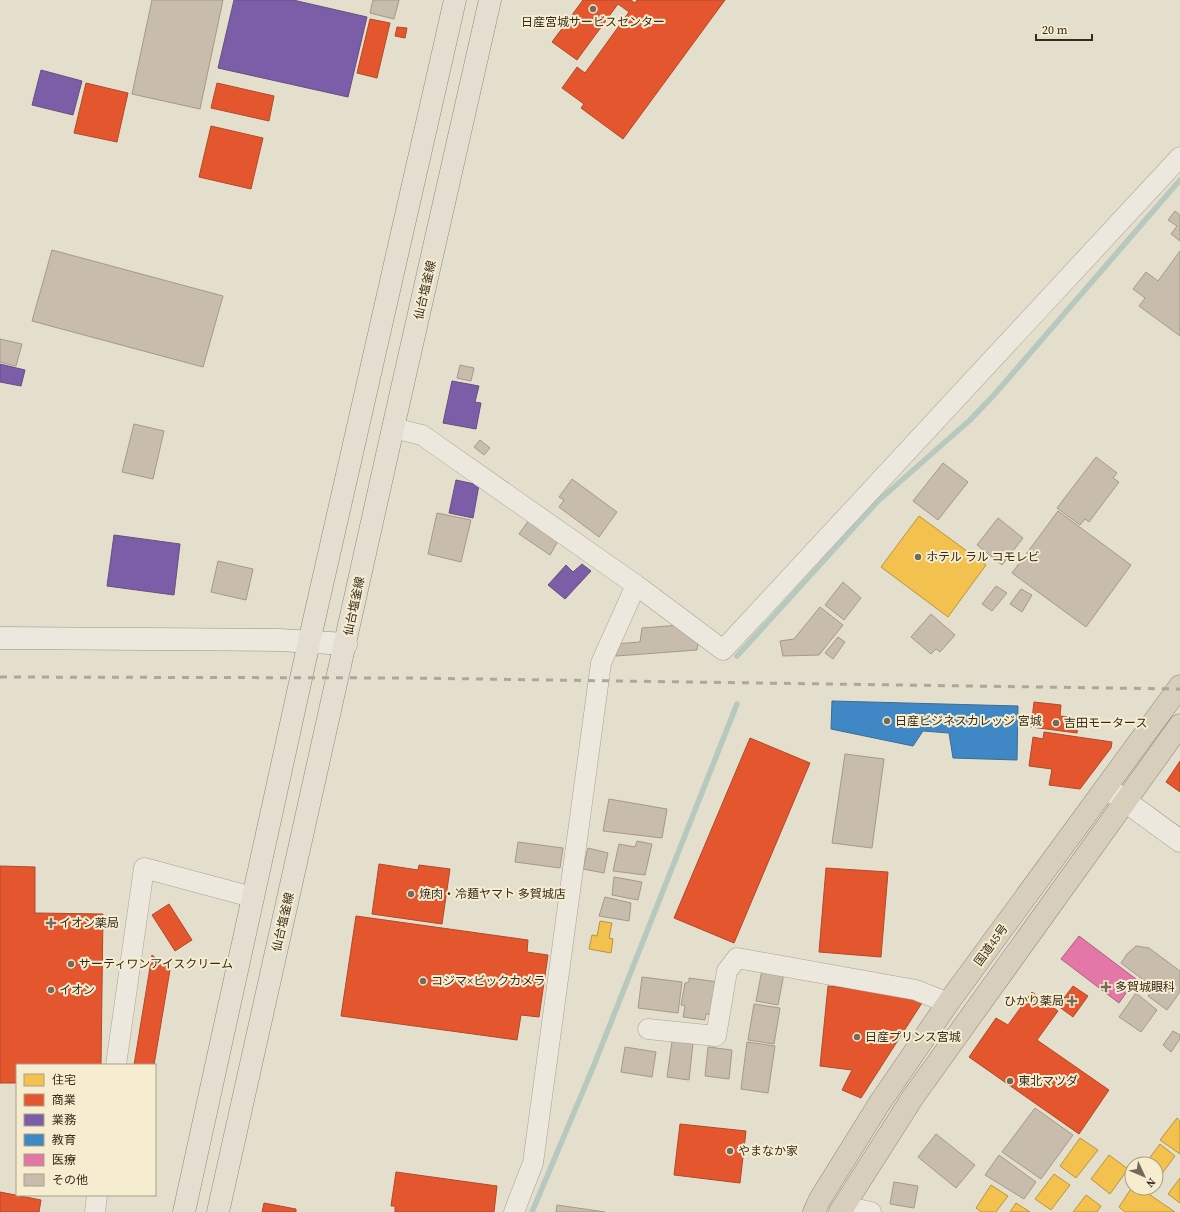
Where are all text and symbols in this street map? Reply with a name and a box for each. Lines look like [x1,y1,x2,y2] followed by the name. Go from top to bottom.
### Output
[588,4,598,14] marker: 日産宮城サービスセンター
[521,14,665,30] place label: 日産宮城サービスセンター
[1036,16,1092,42] scale bar
[1042,22,1068,38] text: 20 m
[410,259,440,321] street label: 仙台塩釜線
[926,549,1040,565] place label: ホテル ラル コモレビ
[913,552,923,562] marker: ホテル ラル コモレビ
[340,575,368,637] street label: 仙台塩釜線
[895,713,1042,729] place label: 日産ビジネスカレッジ 宮城
[1064,715,1147,731] place label: 吉田モータース
[882,716,892,726] marker: 日産ビジネスカレッジ 宮城
[1051,718,1061,728] marker: 吉田モータース
[419,886,566,902] place label: 焼肉・冷麺ヤマト 多賀城店
[406,889,416,899] marker: 焼肉・冷麺ヤマト 多賀城店
[268,891,298,953] street label: 仙台塩釜線
[59,915,119,931] place label: イオン薬局
[46,918,56,928] marker: イオン薬局
[970,921,1012,969] street label: 国道45号
[79,956,233,972] place label: サーティワンアイスクリーム
[66,959,76,969] marker: サーティワンアイスクリーム
[431,973,545,989] place label: コジマ×ビックカメラ
[418,976,428,986] marker: コジマ×ビックカメラ
[1115,979,1175,995] place label: 多賀城眼科
[1100,981,1112,993] marker: 多賀城眼科
[59,982,95,998] place label: イオン
[46,985,56,995] marker: イオン
[1004,993,1064,1009] place label: ひかり薬局
[1067,996,1077,1006] marker: ひかり薬局
[865,1029,961,1045] place label: 日産プリンス宮城
[852,1032,862,1042] marker: 日産プリンス宮城
[16,1064,156,1196] legend
[52,1072,76,1088] text: 住宅
[1018,1073,1078,1089] place label: 東北マツダ
[1005,1076,1015,1086] marker: 東北マツダ
[52,1092,76,1108] text: 商業
[52,1112,76,1128] text: 業務
[52,1132,76,1148] text: 教育
[738,1143,798,1159] place label: やまなか家
[725,1146,735,1156] marker: やまなか家
[52,1152,76,1168] text: 医療
[1124,1156,1164,1196] north arrow
[52,1172,88,1188] text: その他
[1143,1175,1159,1191] text: N

